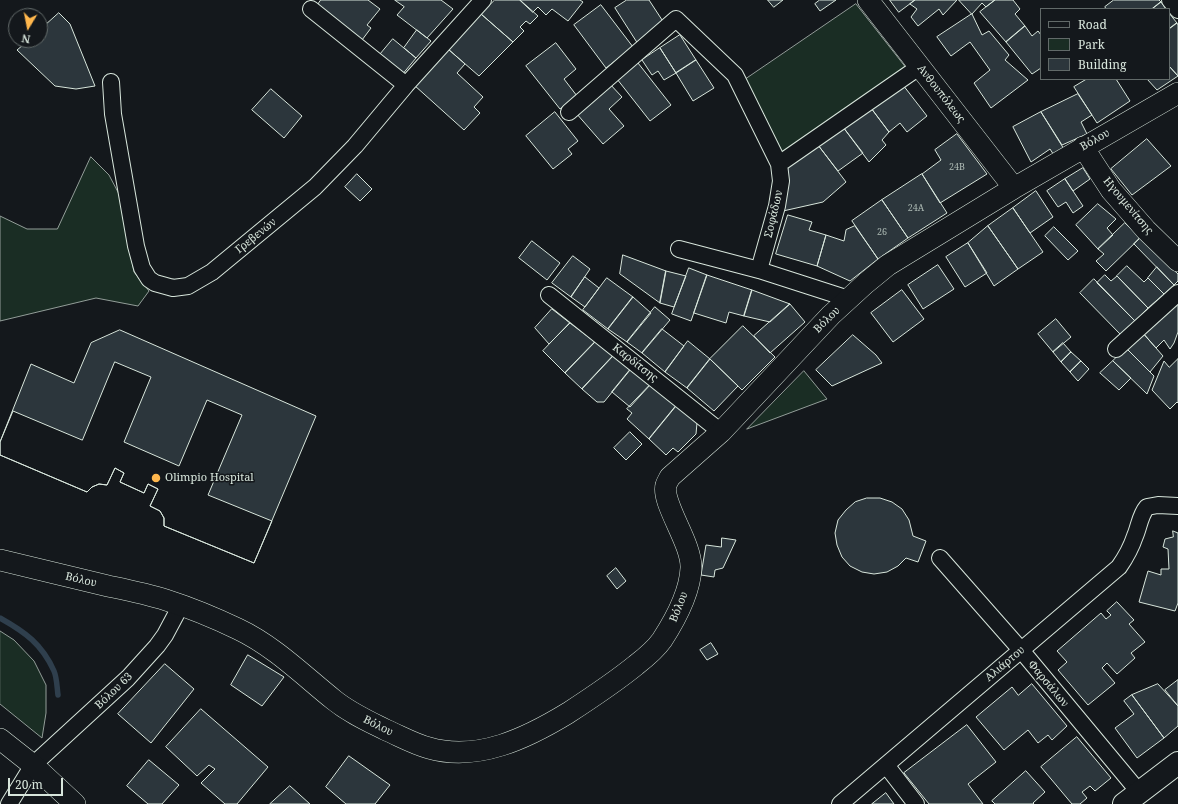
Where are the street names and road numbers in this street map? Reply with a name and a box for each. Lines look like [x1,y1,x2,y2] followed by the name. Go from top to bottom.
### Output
[914,62,968,126] street label: Ανθουπόλεως
[1078,126,1112,154] street label: Βόλου
[1100,175,1156,237] street label: Ηγουμενίτσης
[762,189,786,239] street label: Σοφάδων
[233,215,279,257] street label: Γρεβενών
[811,304,843,336] street label: Βόλου
[610,341,660,385] street label: Καρδίτσης
[64,570,98,590] street label: Βόλου
[667,590,691,624] street label: Βόλου
[982,644,1028,684] street label: Αλιάρτου
[1025,658,1071,710] street label: Φαρσάλων
[93,670,135,712] street label: Βόλου 63
[361,713,395,739] street label: Βόλου

